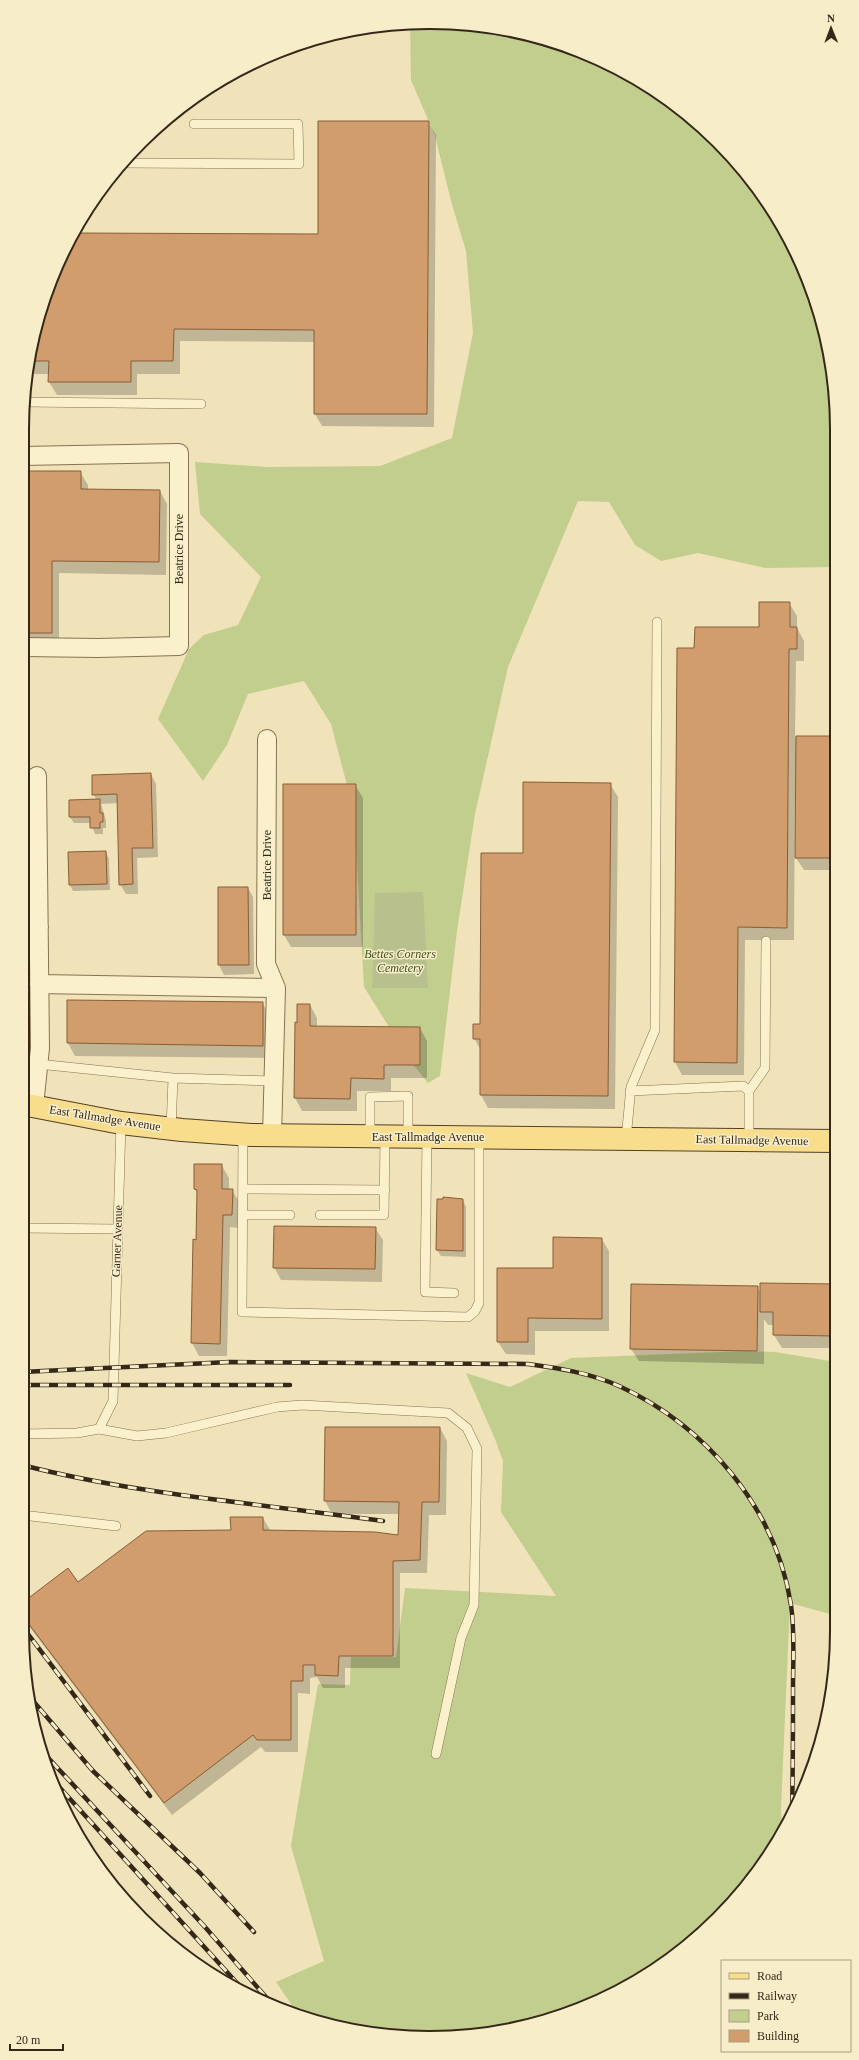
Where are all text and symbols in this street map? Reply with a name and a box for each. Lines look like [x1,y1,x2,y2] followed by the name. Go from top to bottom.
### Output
[811,8,851,48] north arrow
[827,12,835,24] text: N
[172,514,186,584] street label: Beatrice Drive
[260,830,274,900] street label: Beatrice Drive
[364,947,436,975] park label: Bettes Corners Cemetery
[48,1102,162,1134] street label: East Tallmadge Avenue
[372,1130,484,1144] street label: East Tallmadge Avenue
[696,1132,808,1148] street label: East Tallmadge Avenue
[109,1205,125,1277] street label: Garner Avenue
[721,1960,851,2052] legend
[757,1969,782,1983] text: Road
[757,1989,797,2003] text: Railway
[757,2009,779,2023] text: Park
[10,2026,63,2052] scale bar
[757,2029,799,2043] text: Building
[16,2033,41,2047] text: 20 m

